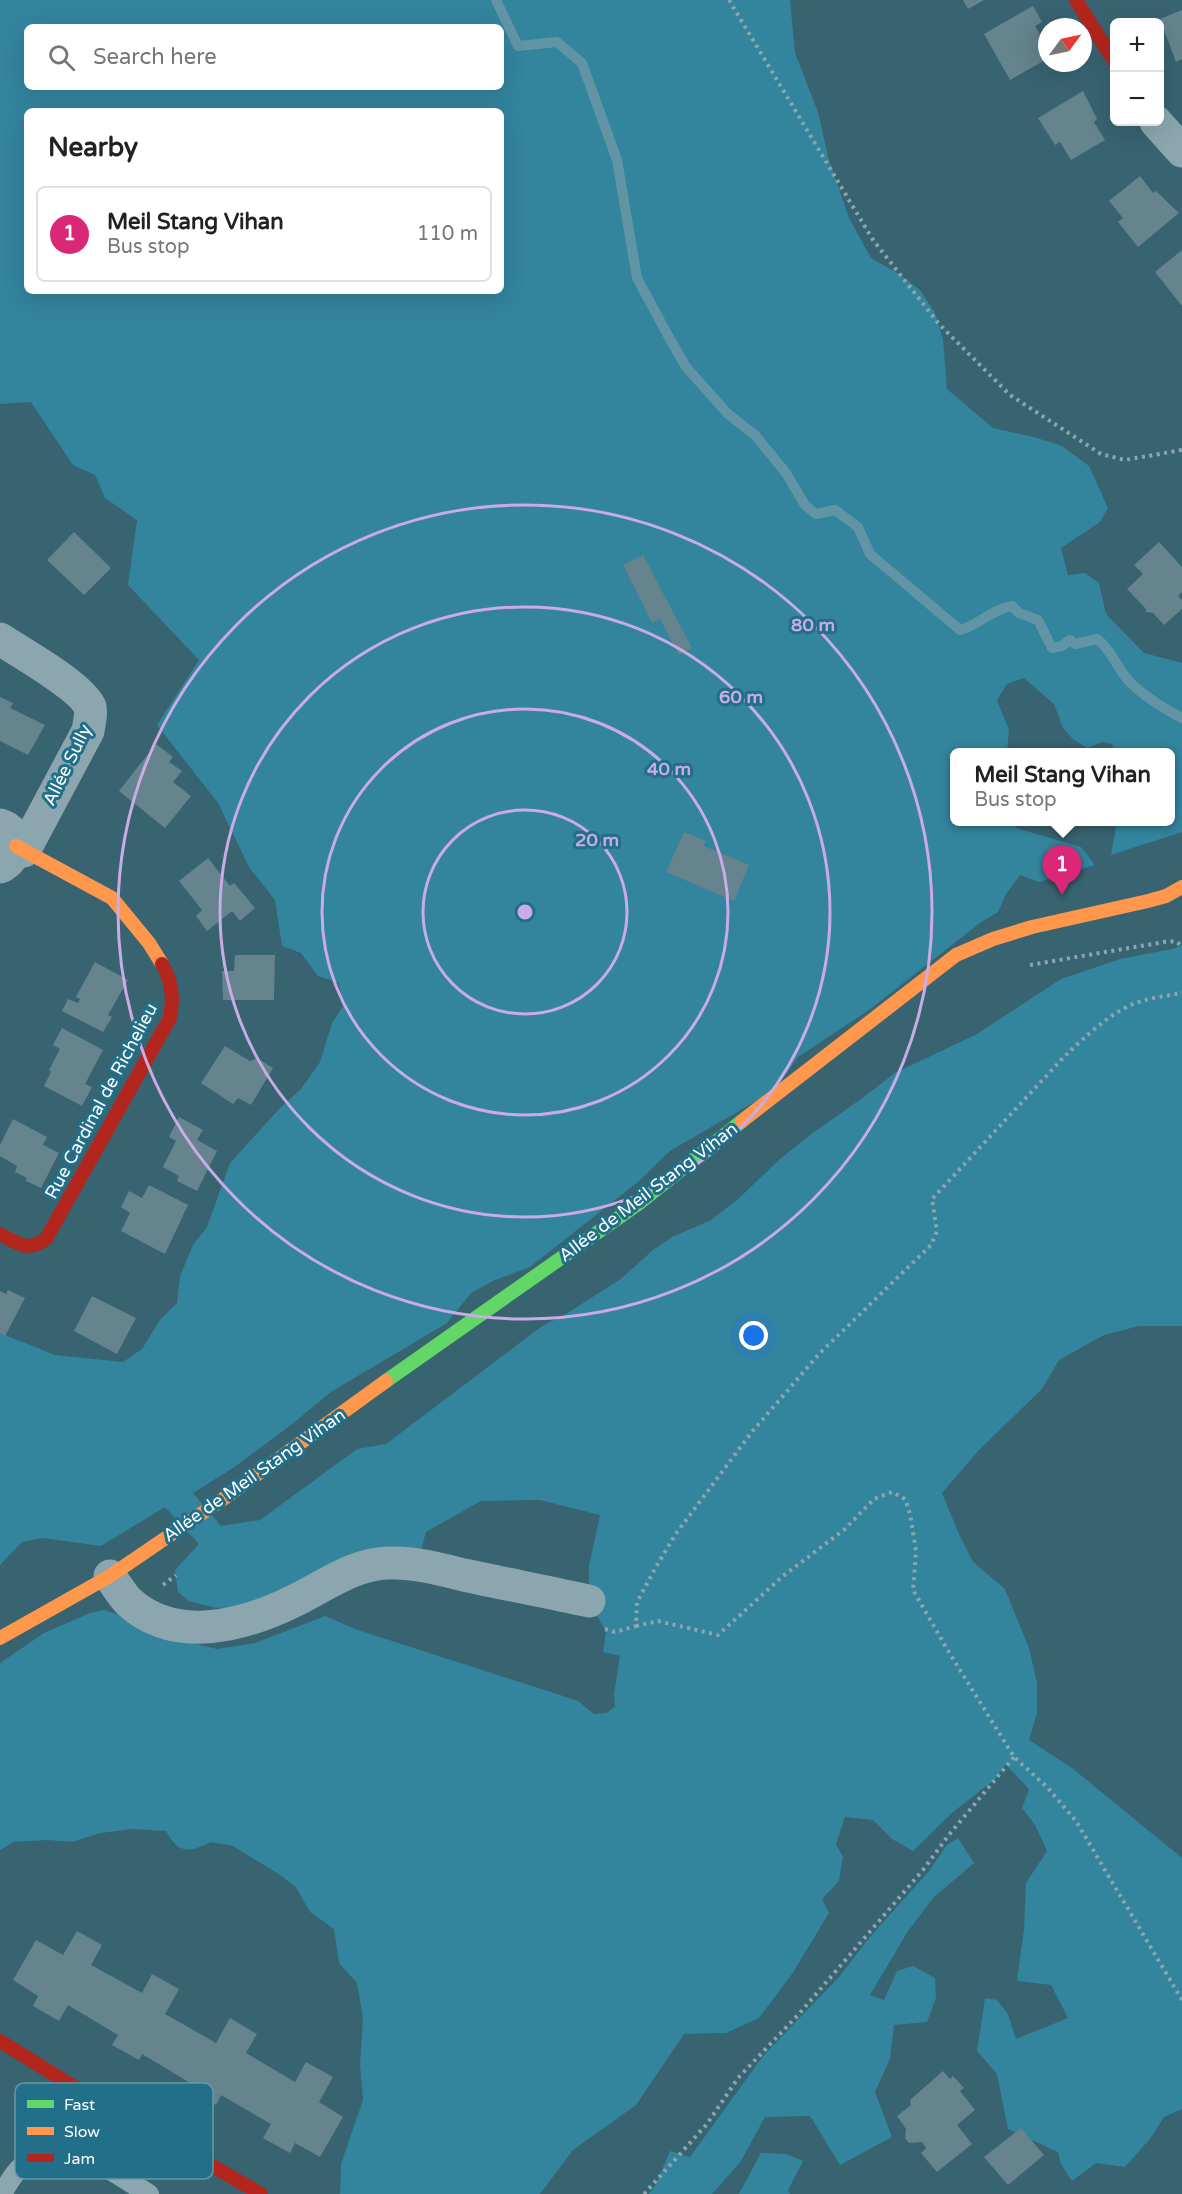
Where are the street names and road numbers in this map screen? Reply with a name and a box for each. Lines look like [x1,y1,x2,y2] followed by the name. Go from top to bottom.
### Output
[38,720,96,809] street label: Allée Sully
[40,999,162,1203] street label: Rue Cardinal de Richelieu
[554,1118,742,1266] street label: Allée de Meil Stang Vihan
[158,1403,350,1547] street label: Allée de Meil Stang Vihan

